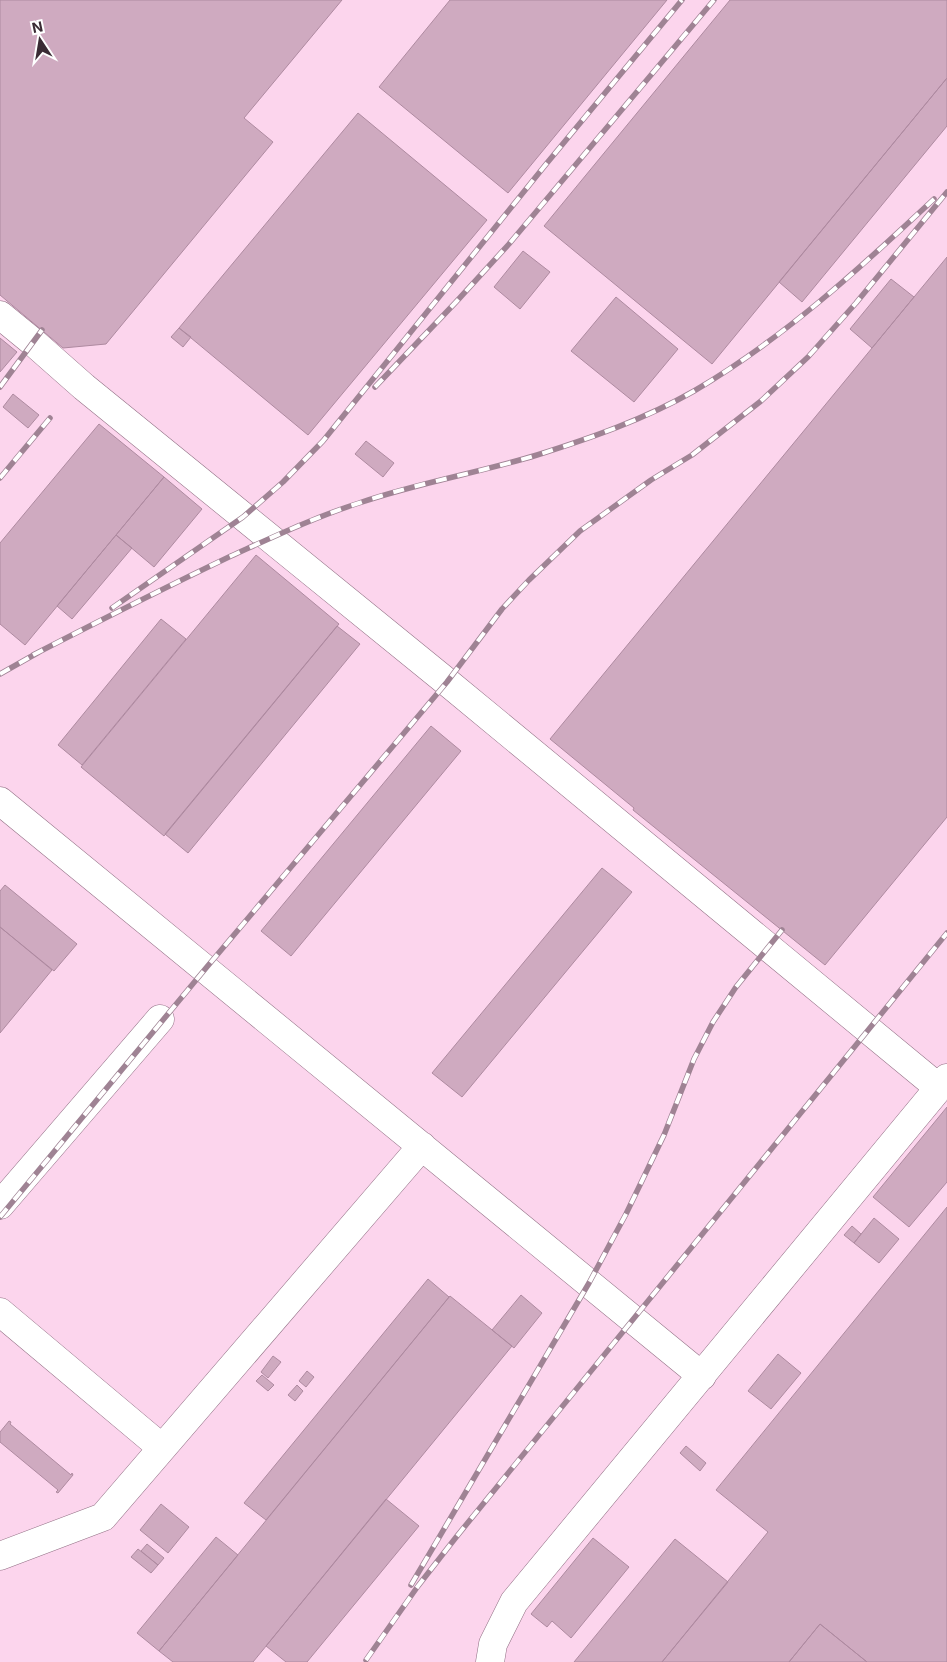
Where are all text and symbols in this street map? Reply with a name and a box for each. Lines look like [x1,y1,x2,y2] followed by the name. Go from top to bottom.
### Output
[15,15,65,65] north arrow
[30,17,44,36] text: N

